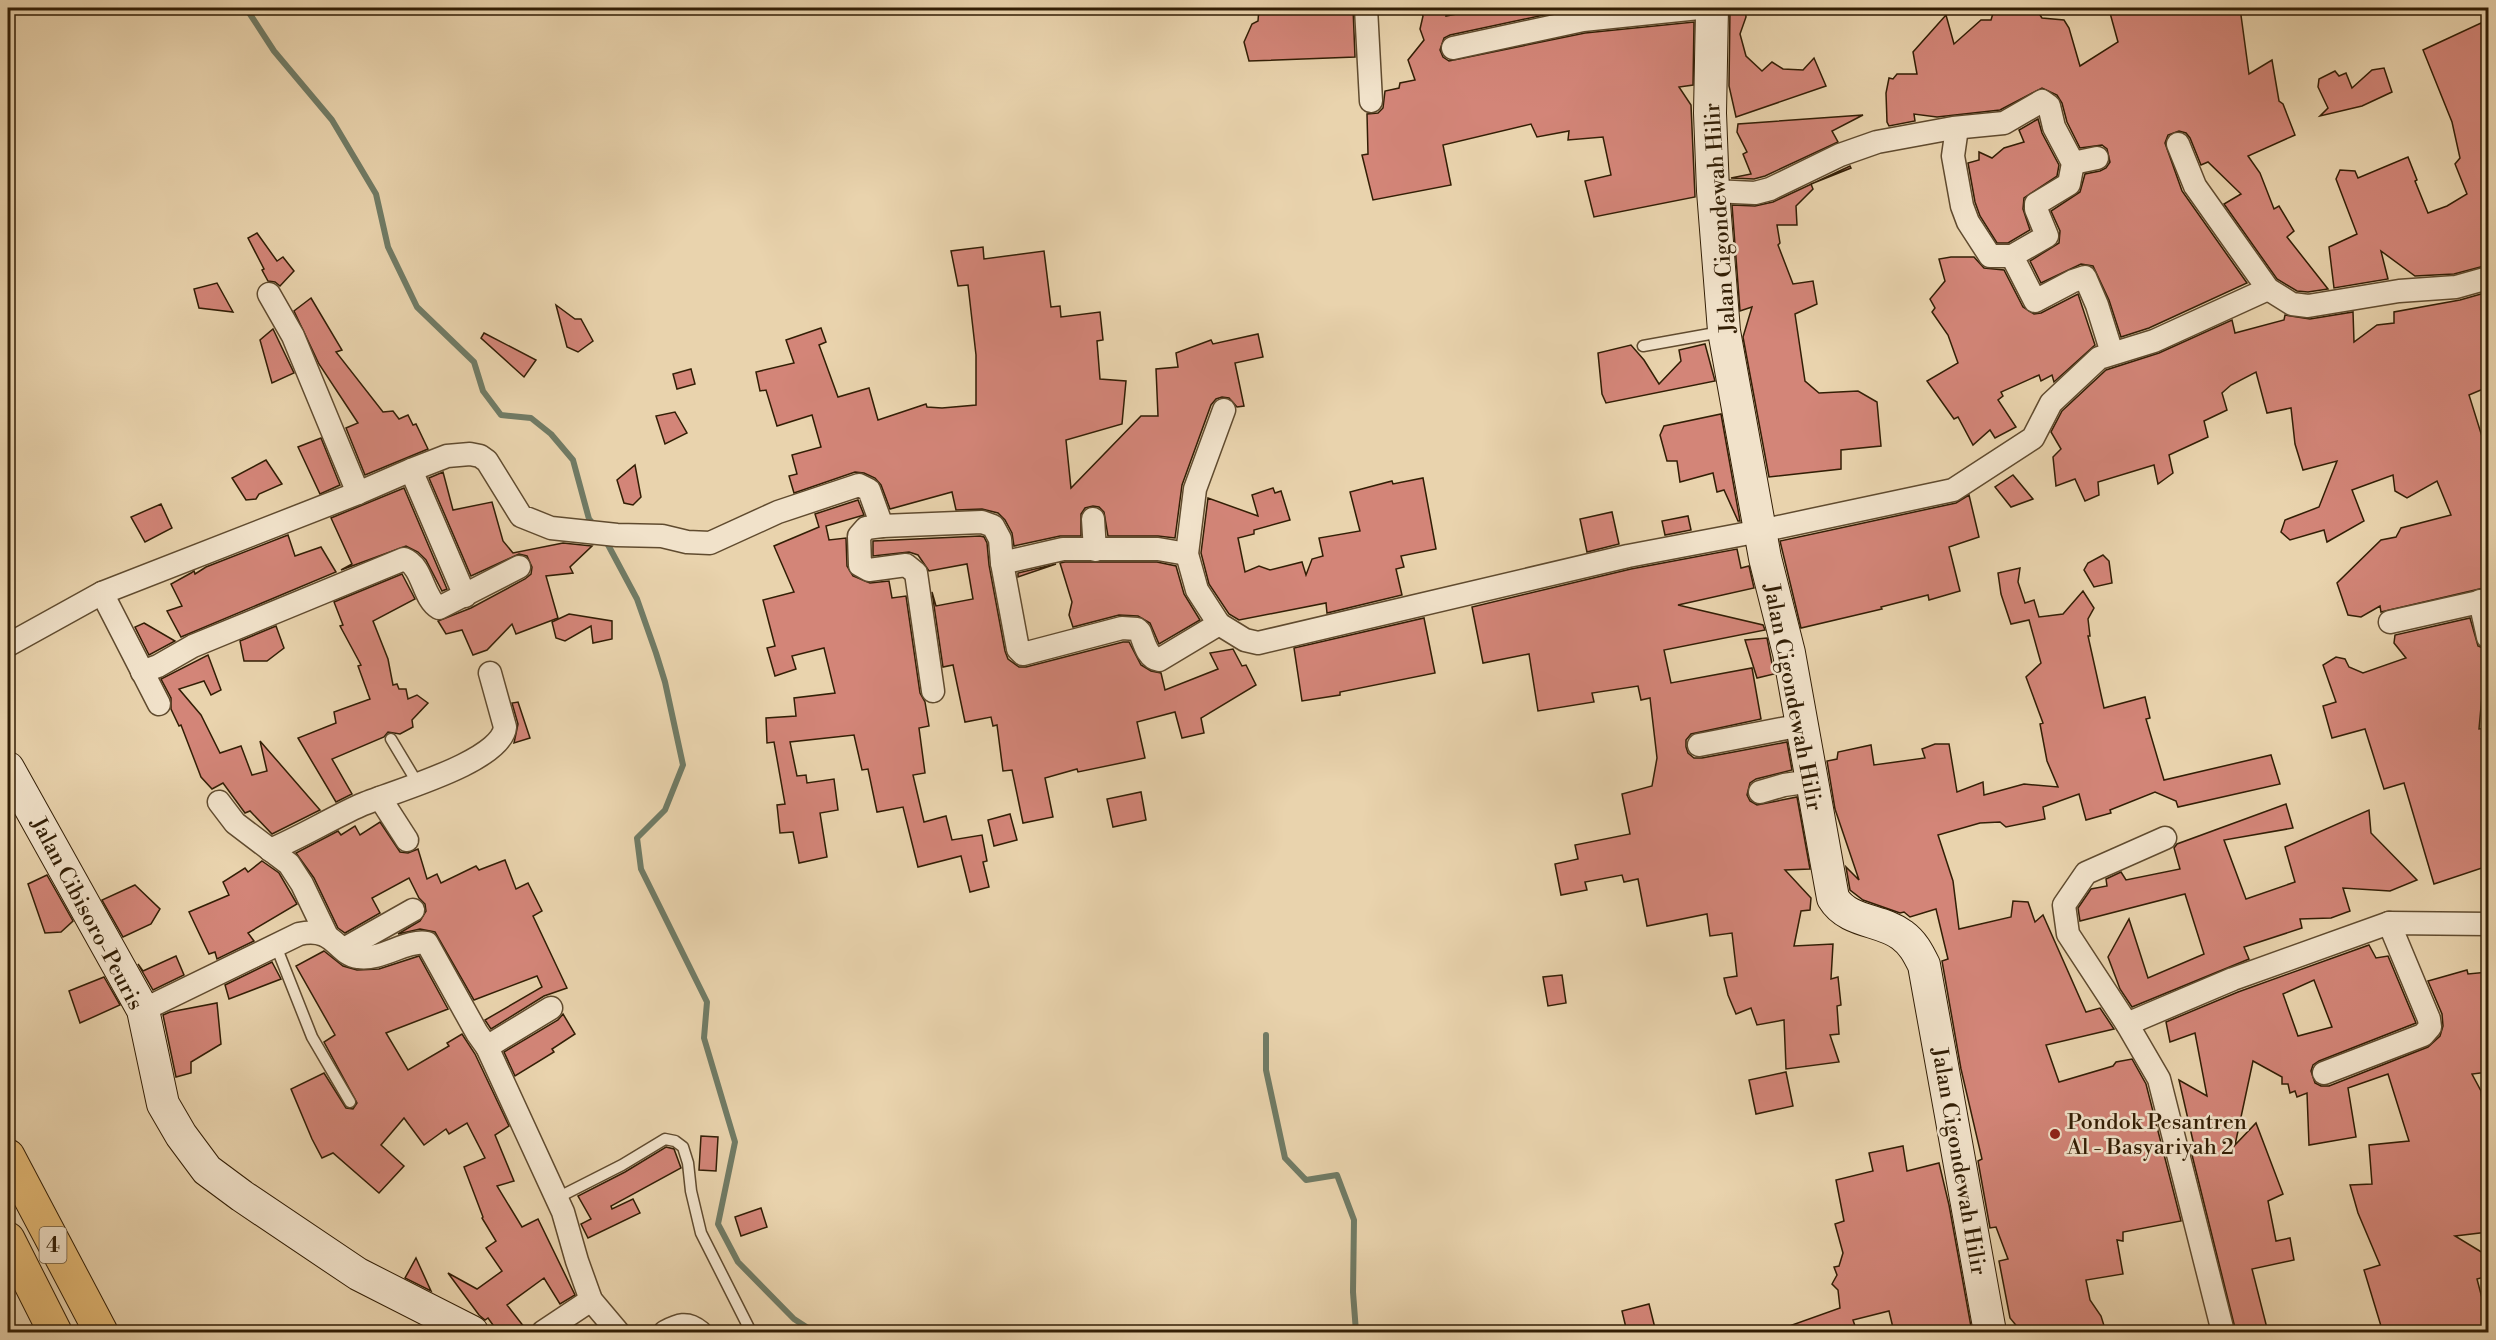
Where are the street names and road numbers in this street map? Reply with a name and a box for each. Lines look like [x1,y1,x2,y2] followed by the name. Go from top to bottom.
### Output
[1699,102,1742,335] street label: Jalan Cigondewah Hilir
[1757,580,1828,813] street label: Jalan Cigondewah Hilir
[24,812,149,1015] street label: Jalan Cibisoro-Peuris
[1925,1044,1992,1277] street label: Jalan Cigondewah Hilir
[40,1227,66,1263] road number: 4

